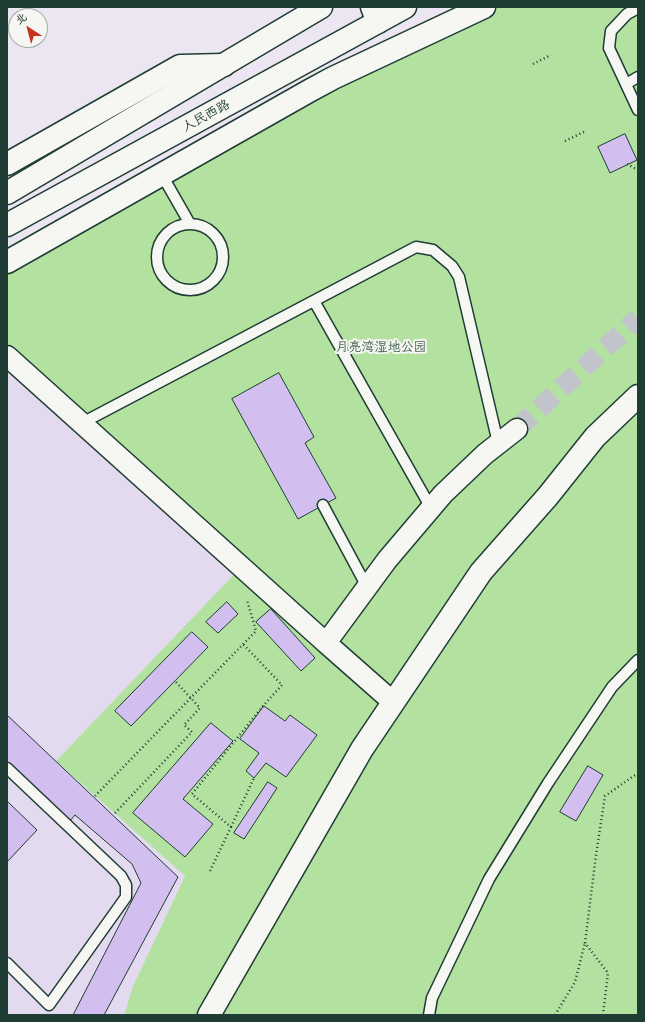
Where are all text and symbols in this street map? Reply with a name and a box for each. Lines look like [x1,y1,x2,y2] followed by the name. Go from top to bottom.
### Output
[8,8,48,48] north arrow
[13,10,30,27] text: 北
[179,97,233,135] street label: 人民西路
[336,339,426,355] park label: 月亮湾湿地公园

